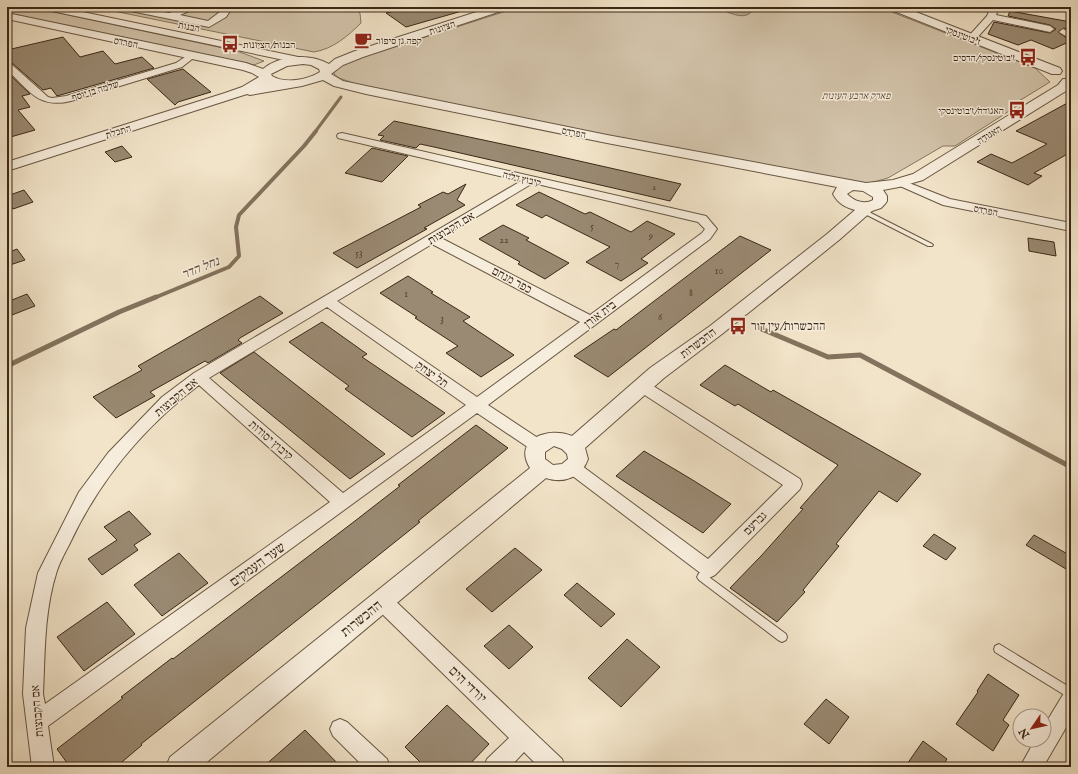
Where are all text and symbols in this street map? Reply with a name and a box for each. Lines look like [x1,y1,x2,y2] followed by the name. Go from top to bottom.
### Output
[428,18,457,39] street label: הציונות
[177,19,201,36] street label: הבנות
[943,24,982,49] street label: ז'בוטינסקי
[353,30,373,50] cafe icon: קפה גן סיפור
[220,34,240,54] bus stop icon: הבנות/הציונות
[112,35,139,52] street label: הפרדס
[376,35,422,48] place label: קפה גן סיפור
[243,39,295,52] place label: הבנות/הציונות
[1018,47,1038,67] bus stop icon: ז׳בוטינסקי/הדסים
[953,52,1015,65] place label: ז׳בוטינסקי/הדסים
[70,78,120,105] street label: שלמה בן יוסף
[822,90,891,103] park label: פארק ארבע העונות
[1007,100,1027,120] bus stop icon: האגודה/ז׳בוטינסקי
[938,105,1004,118] place label: האגודה/ז׳בוטינסקי
[104,122,133,143] street label: התכלת
[975,123,1005,148] street label: האגודה
[560,125,587,142] street label: הפרדס
[501,169,542,190] street label: קיבוץ דליה
[652,182,656,193] house number: 2
[972,203,999,220] street label: הפרדס
[425,209,478,248] street label: אם הקבוצות
[590,220,594,233] house number: 5
[648,230,653,243] house number: 9
[499,234,509,247] house number: 22
[355,247,363,260] house number: 53
[179,253,224,284] water label: נחל הדר
[615,258,620,271] house number: 7
[489,264,535,297] street label: כפר מנחם
[715,265,723,278] house number: 10
[689,287,693,300] house number: 8
[404,288,408,301] house number: 1
[581,297,620,331] street label: בית אורן
[658,311,663,324] house number: 6
[440,313,444,326] house number: 3
[728,316,748,336] bus stop icon: ההכשרות/עין דור
[751,319,825,334] place label: ההכשרות/עין דור
[677,325,719,362] street label: ההכשרות
[412,358,451,391] street label: תל יצחק
[151,375,201,420] street label: אם הקבוצות
[245,417,296,464] street label: קיבוץ יסודות
[740,508,770,538] street label: גברעם
[226,538,289,591] street label: שער העמקים
[337,597,386,641] street label: ההכשרות
[444,662,490,707] street label: יורדי הים
[28,684,47,738] street label: אם הקבוצות
[1012,708,1052,748] north arrow
[1016,725,1034,742] text: N

